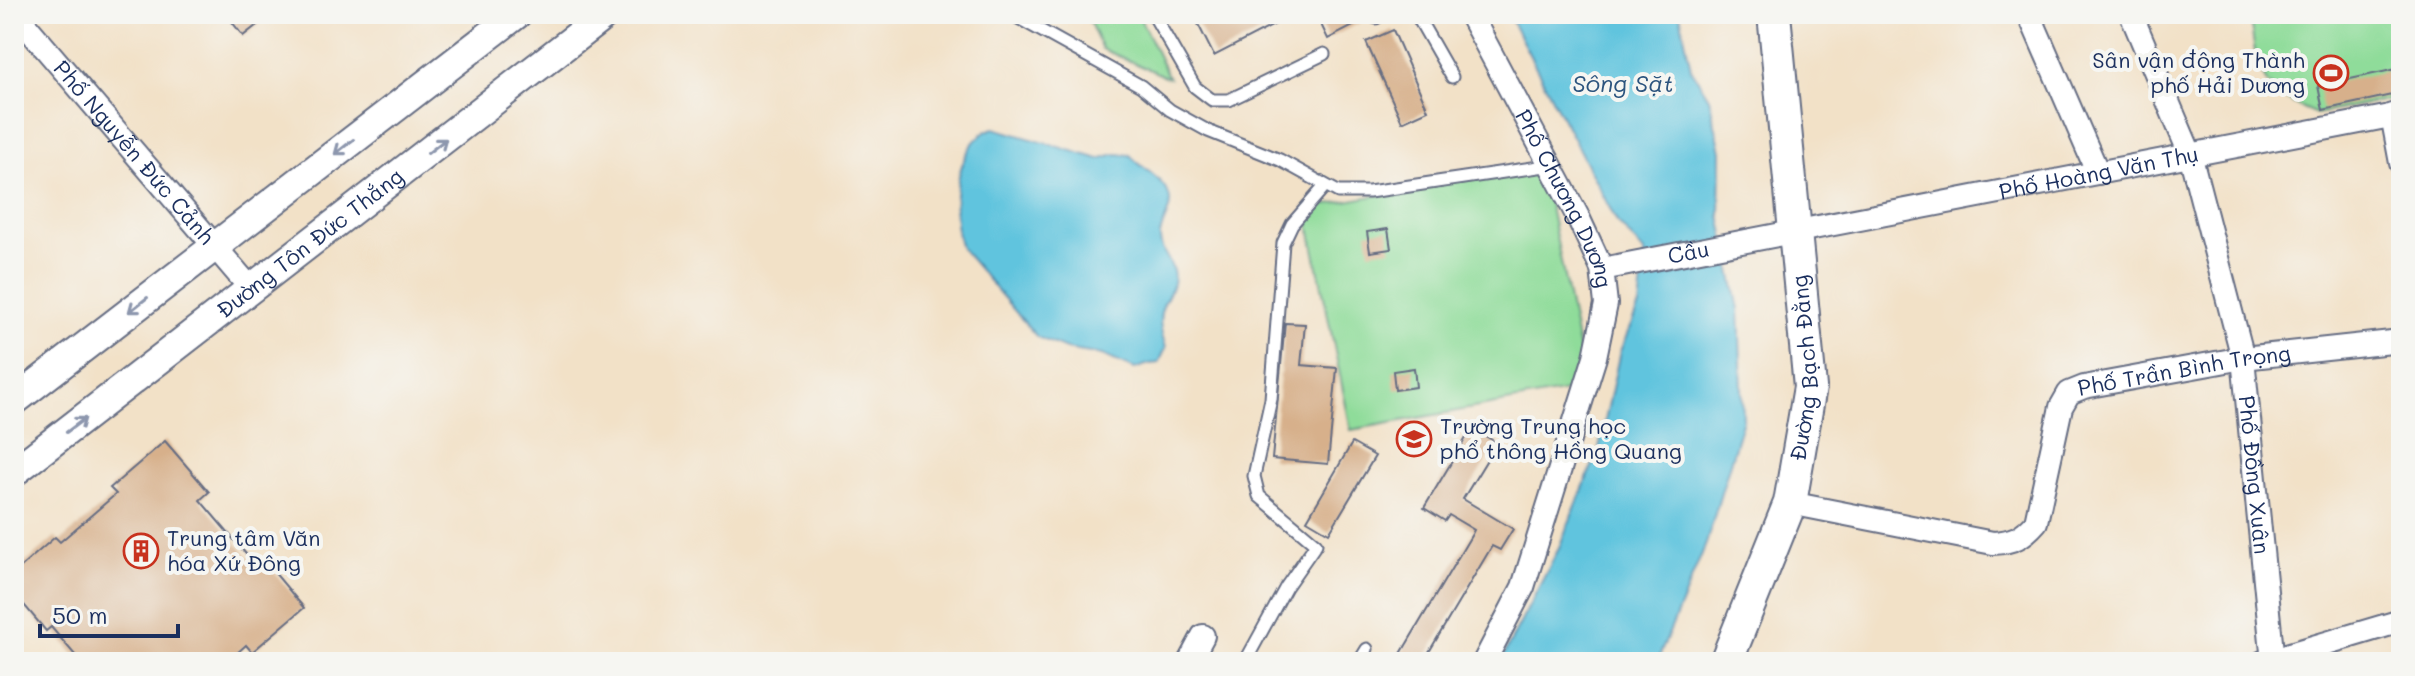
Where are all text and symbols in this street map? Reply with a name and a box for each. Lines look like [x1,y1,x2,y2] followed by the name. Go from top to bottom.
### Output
[2092,45,2305,99] place label: Sân vận động Thành phố Hải Dương
[48,54,222,250] street label: Phố Nguyễn Đức Cảnh
[2312,54,2350,92] sports icon: Sân vận động Thành phố Hải Dương
[1572,67,1674,98] water label: Sông Sặt
[1509,104,1619,289] street label: Phố Chương Dương
[426,137,447,155] one-way arrow
[334,138,355,155] one-way arrow
[1996,139,2201,206] street label: Phố Hoàng Văn Thụ
[210,161,409,324] street label: Đường Tôn Đức Thắng
[1665,234,1711,270] street label: Cầu
[1783,274,1824,463] street label: Đường Bạch Đằng
[128,297,149,314] one-way arrow
[2075,338,2292,402] street label: Phố Trần Bình Trọng
[2233,394,2277,555] street label: Phố Đồng Xuân
[1440,411,1682,465] place label: Trường Trung học phổ thông Hồng Quang
[65,416,86,433] one-way arrow
[1395,420,1433,458] school or university icon: Trường Trung học phổ thông Hồng Quang
[167,523,321,577] place label: Trung tâm Văn hóa Xứ Đông
[122,532,160,570] building icon: Trung tâm Văn hóa Xứ Đông
[40,588,178,638] scale bar
[52,599,108,630] text: 50 m

